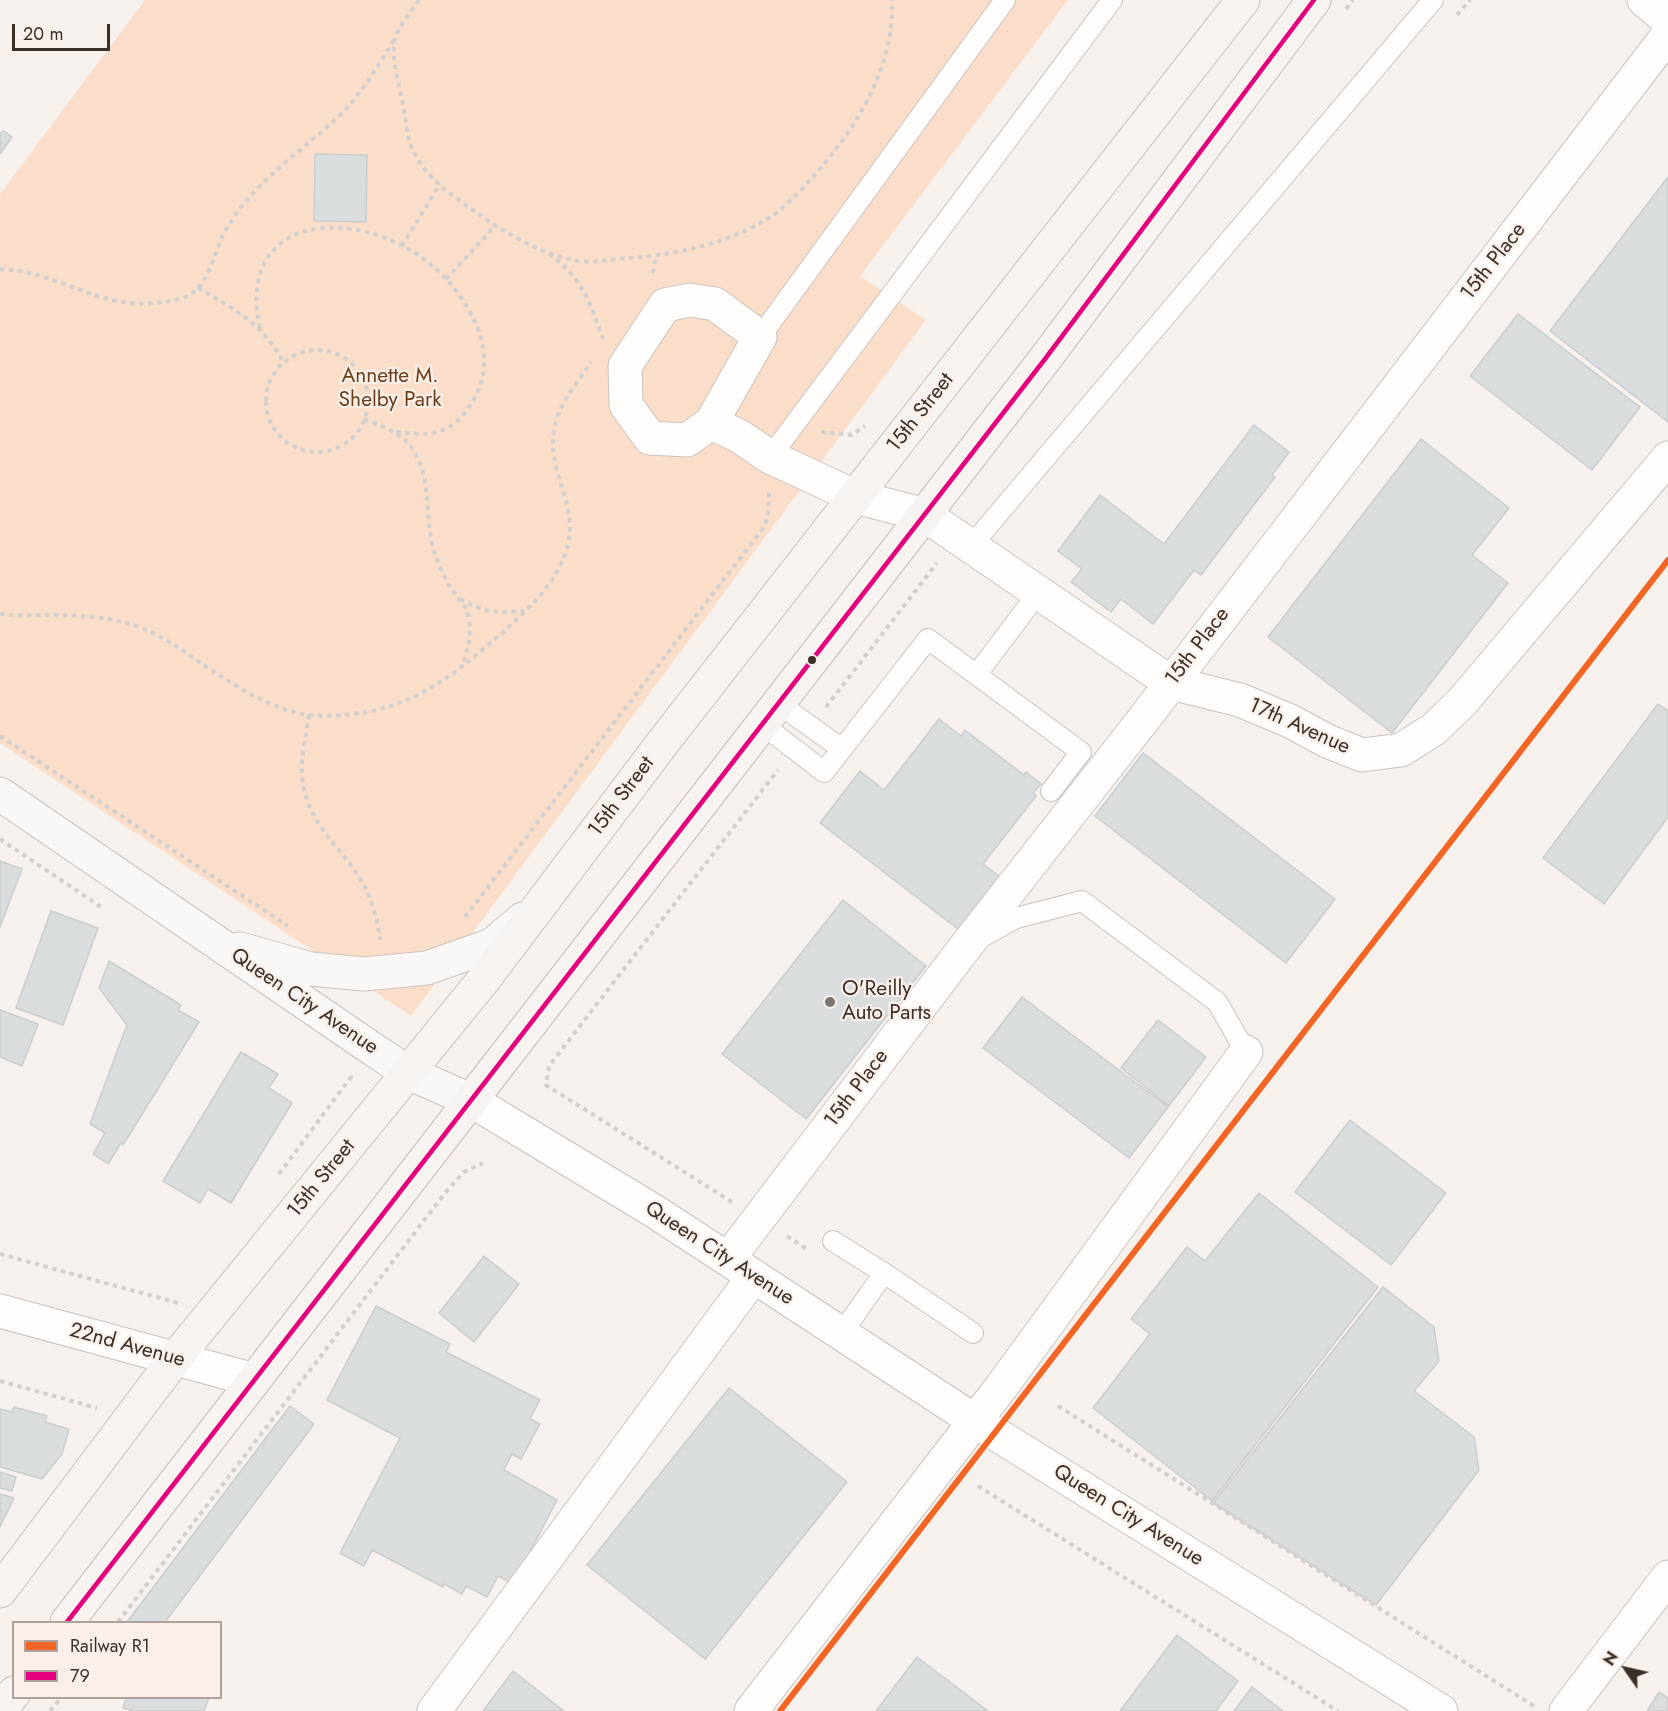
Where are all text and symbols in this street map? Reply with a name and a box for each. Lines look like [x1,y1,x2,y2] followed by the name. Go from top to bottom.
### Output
[15,12,112,50] scale bar
[23,21,63,47] text: 20 m
[1456,218,1532,306] street label: 15th Place
[339,364,441,414] park label: Annette M. Shelby Park
[882,368,960,458] street label: 15th Street
[1161,603,1235,691] street label: 15th Place
[806,654,818,666] unlabelled marker
[1244,693,1354,761] street label: 17th Avenue
[584,752,660,842] street label: 15th Street
[225,943,383,1061] street label: Queen City Avenue
[842,977,931,1027] place label: O'Reilly Auto Parts
[823,995,837,1009] marker: O'Reilly Auto Parts
[820,1045,894,1133] street label: 15th Place
[283,1135,361,1223] street label: 15th Street
[640,1196,798,1312] street label: Queen City Avenue
[66,1318,188,1374] street label: 22nd Avenue
[1048,1460,1208,1572] street label: Queen City Avenue
[12,1621,222,1699] legend
[70,1633,150,1659] text: Railway R1
[1596,1639,1656,1699] north arrow
[1598,1647,1624,1670] text: N
[70,1663,90,1689] text: 79

